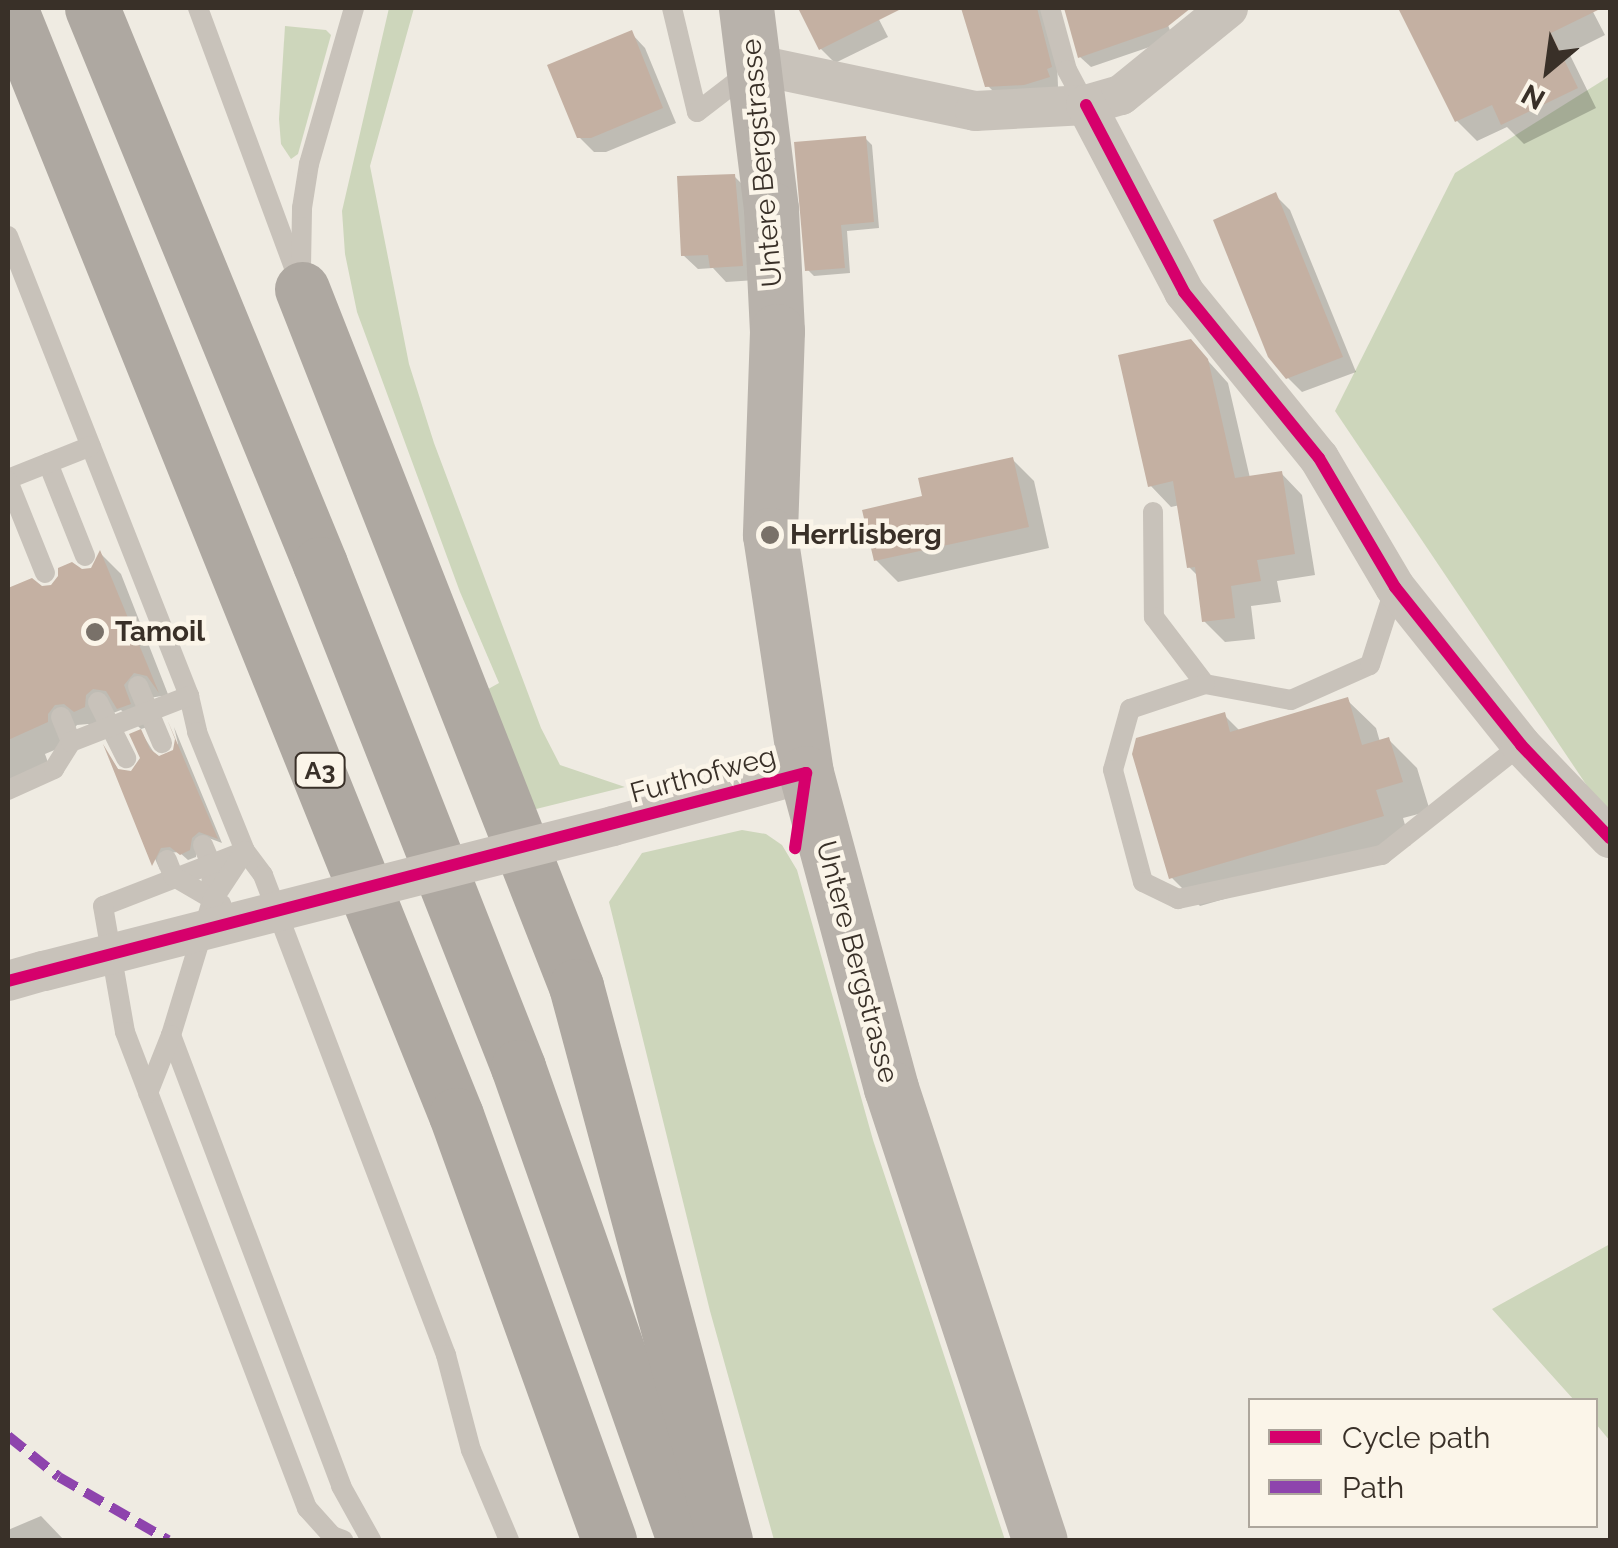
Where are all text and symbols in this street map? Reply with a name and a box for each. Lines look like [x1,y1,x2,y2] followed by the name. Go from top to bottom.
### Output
[1498,20,1598,120] north arrow
[734,38,790,288] street label: Untere Bergstrasse
[1516,77,1551,116] text: N
[790,518,942,552] place label: Herrlisberg
[759,524,781,546] marker: Herrlisberg
[115,615,205,649] place label: Tamoil
[84,621,106,643] marker: Tamoil
[627,739,779,811] street label: Furthofweg
[292,750,348,790] road number: A3
[809,837,905,1087] street label: Untere Bergstrasse
[1248,1398,1598,1528] legend
[1342,1420,1490,1455] text: Cycle path
[1342,1470,1404,1505] text: Path

